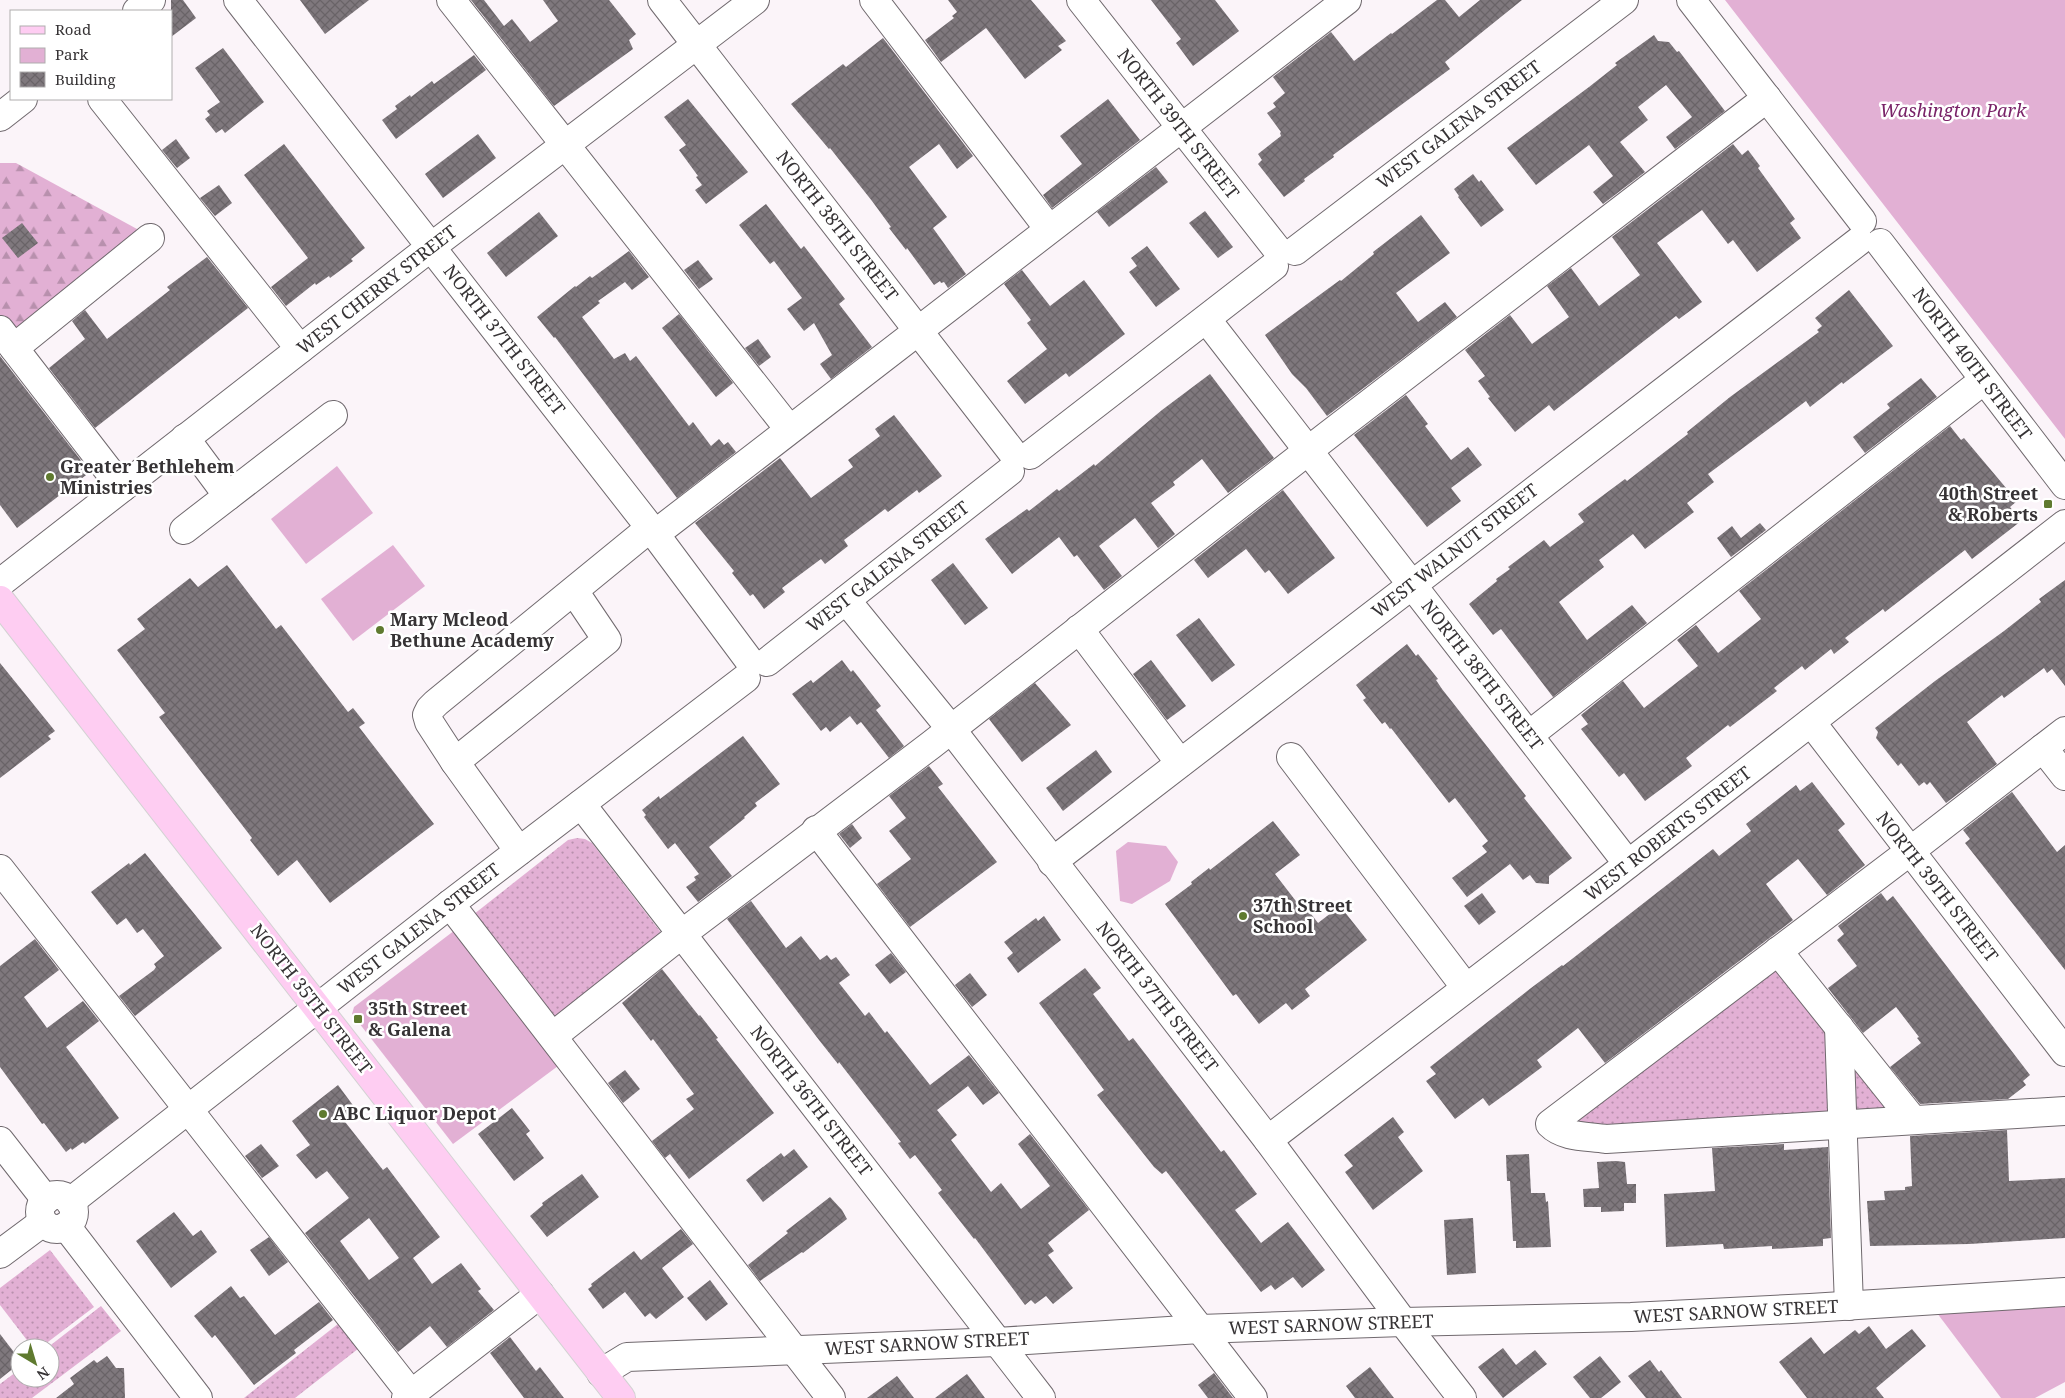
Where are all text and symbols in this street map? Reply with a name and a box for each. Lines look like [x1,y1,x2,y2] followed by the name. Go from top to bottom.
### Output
[10,10,172,100] legend
[55,19,91,39] text: Road
[1113,43,1245,203] street label: NORTH 39TH STREET
[55,44,89,64] text: Park
[1371,54,1545,194] street label: WEST GALENA STREET
[55,69,116,89] text: Building
[1880,98,2027,122] park label: Washington Park
[772,145,904,305] street label: NORTH 38TH STREET
[292,219,461,359] street label: WEST CHERRY STREET
[439,259,571,419] street label: NORTH 37TH STREET
[1908,283,2038,444] street label: NORTH 40TH STREET
[60,454,235,499] place label: Greater Bethlehem Ministries
[44,471,56,483] marker: Greater Bethlehem Ministries
[1366,478,1542,623] street label: WEST WALNUT STREET
[1939,481,2038,526] place label: 40th Street & Roberts
[801,495,974,637] street label: WEST GALENA STREET
[2042,498,2054,510] marker: 40th Street & Roberts
[1417,594,1549,754] street label: NORTH 38TH STREET
[390,607,555,652] place label: Mary Mcleod Bethune Academy
[374,624,386,636] marker: Mary Mcleod Bethune Academy
[1579,760,1756,906] street label: WEST ROBERTS STREET
[1872,806,2004,966] street label: NORTH 39TH STREET
[332,857,505,999] street label: WEST GALENA STREET
[1253,893,1352,938] place label: 37th Street School
[1237,910,1249,922] marker: 37th Street School
[1092,916,1224,1076] street label: NORTH 37TH STREET
[246,918,378,1078] street label: NORTH 35TH STREET
[368,996,467,1041] place label: 35th Street & Galena
[352,1013,364,1025] marker: 35th Street & Galena
[746,1020,878,1180] street label: NORTH 36TH STREET
[333,1101,496,1125] place label: ABC Liquor Depot
[317,1108,329,1120] marker: ABC Liquor Depot
[1633,1294,1839,1328] street label: WEST SARNOW STREET
[1228,1308,1434,1340] street label: WEST SARNOW STREET
[824,1326,1030,1360] street label: WEST SARNOW STREET
[10,1338,60,1388] north arrow
[33,1363,54,1385] text: N

